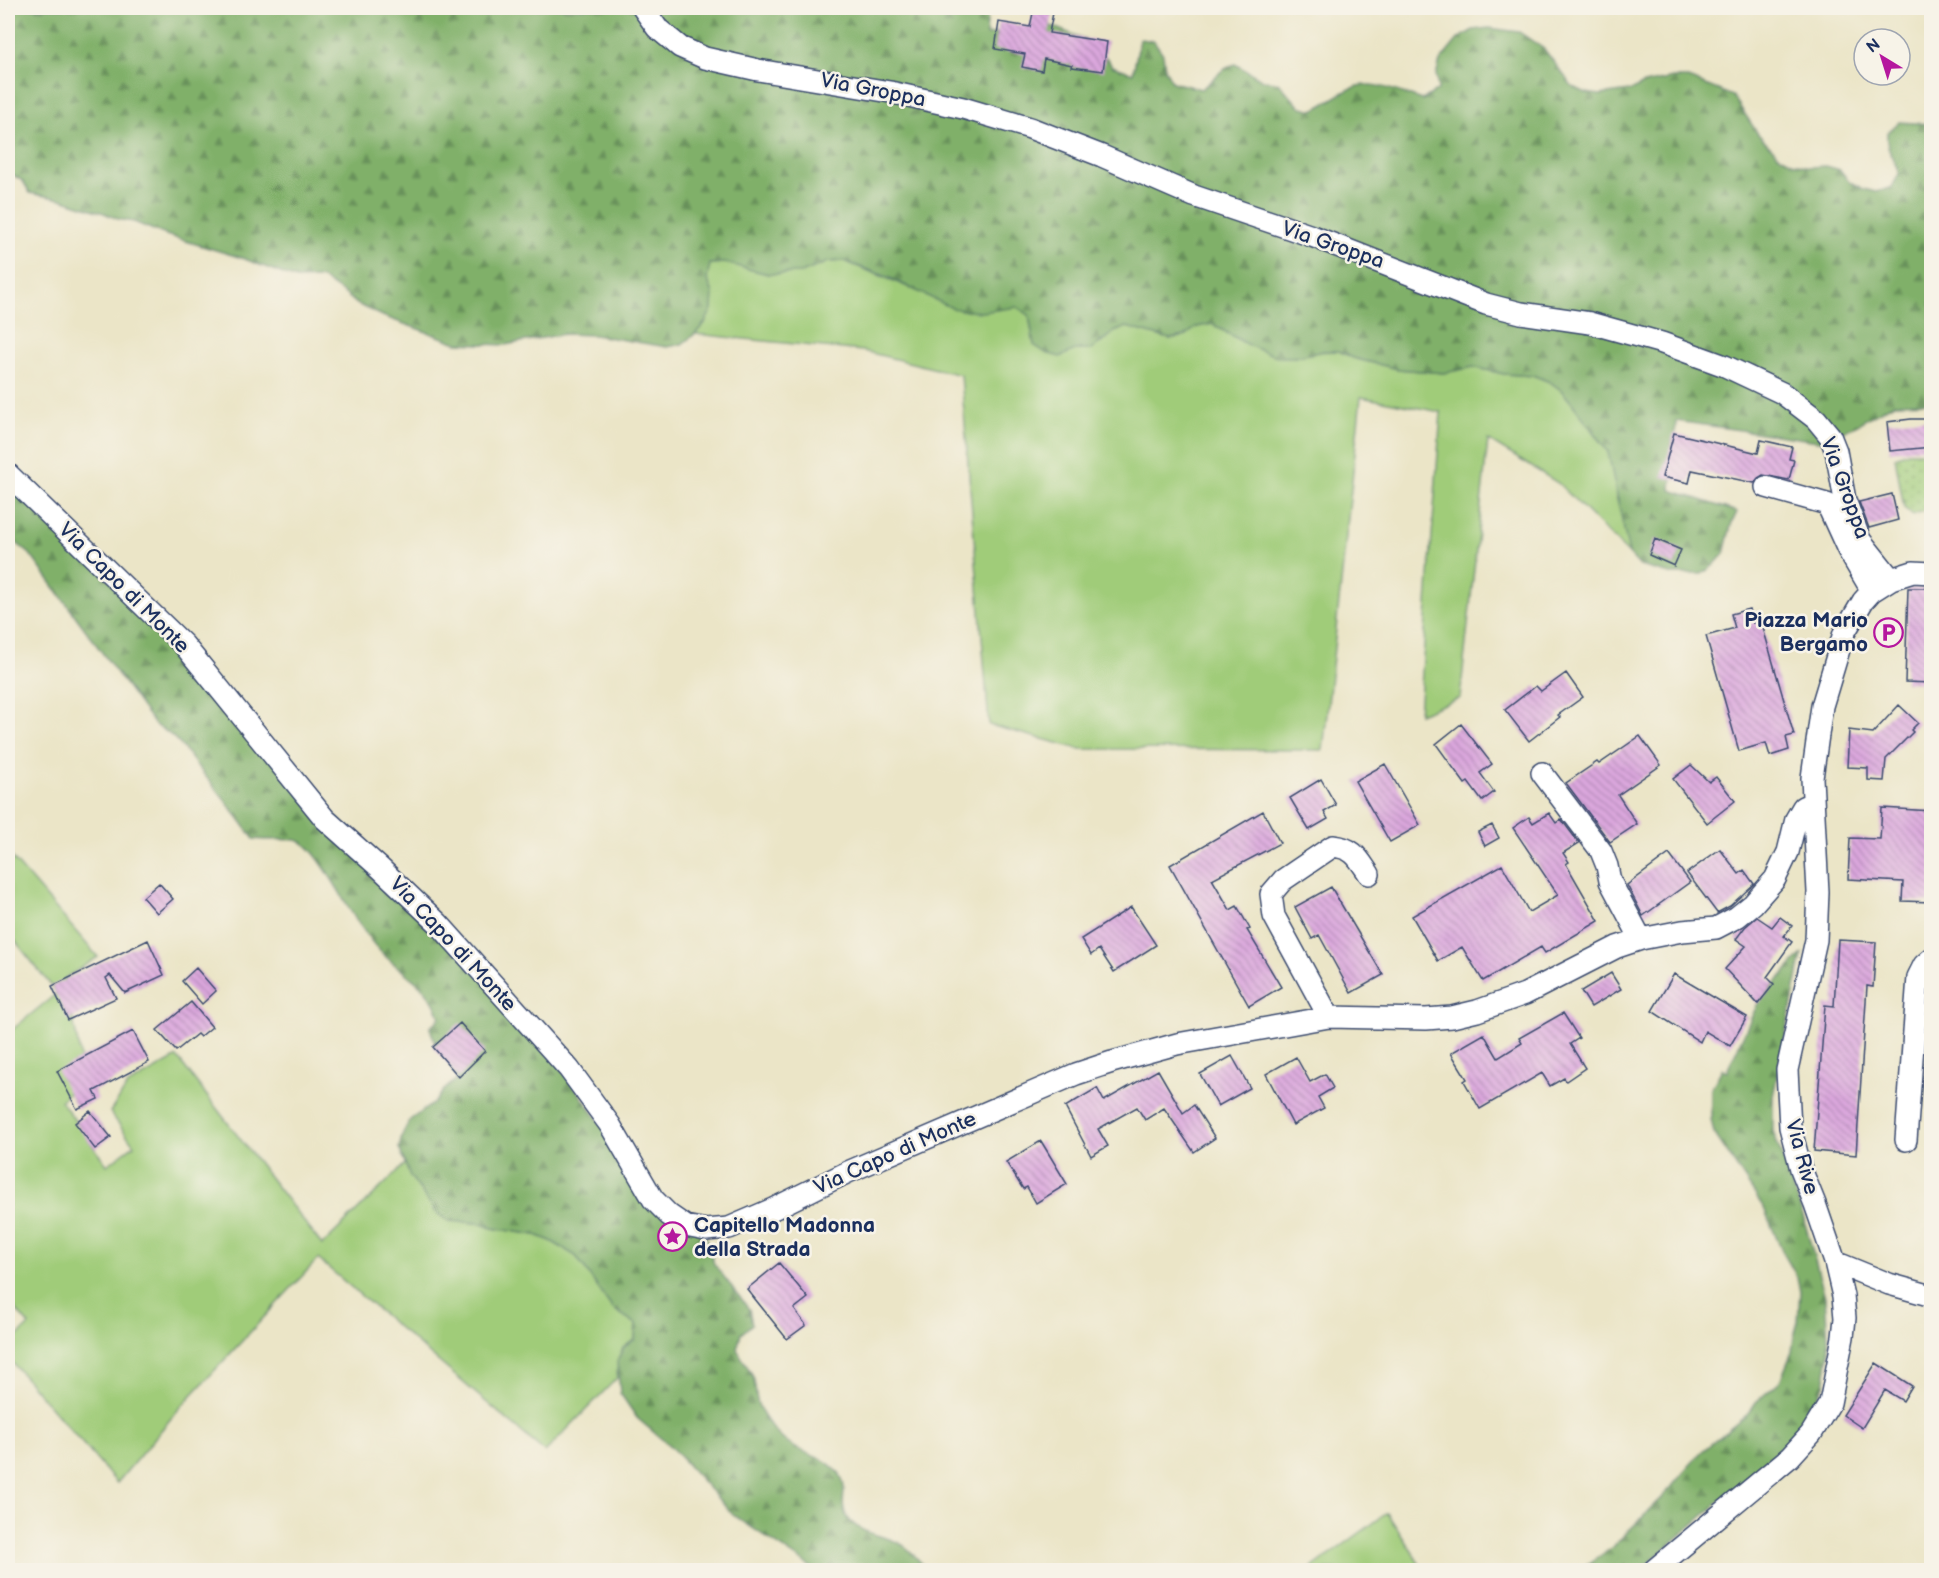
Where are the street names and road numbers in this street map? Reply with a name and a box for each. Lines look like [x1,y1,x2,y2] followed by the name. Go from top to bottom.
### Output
[818,68,928,112] street label: Via Groppa
[1279,216,1387,274] street label: Via Groppa
[1815,434,1875,542] street label: Via Groppa
[53,517,195,659] street label: Via Capo di Monte
[384,872,522,1016] street label: Via Capo di Monte
[810,1106,980,1200] street label: Via Capo di Monte
[1780,1117,1824,1197] street label: Via Rive

